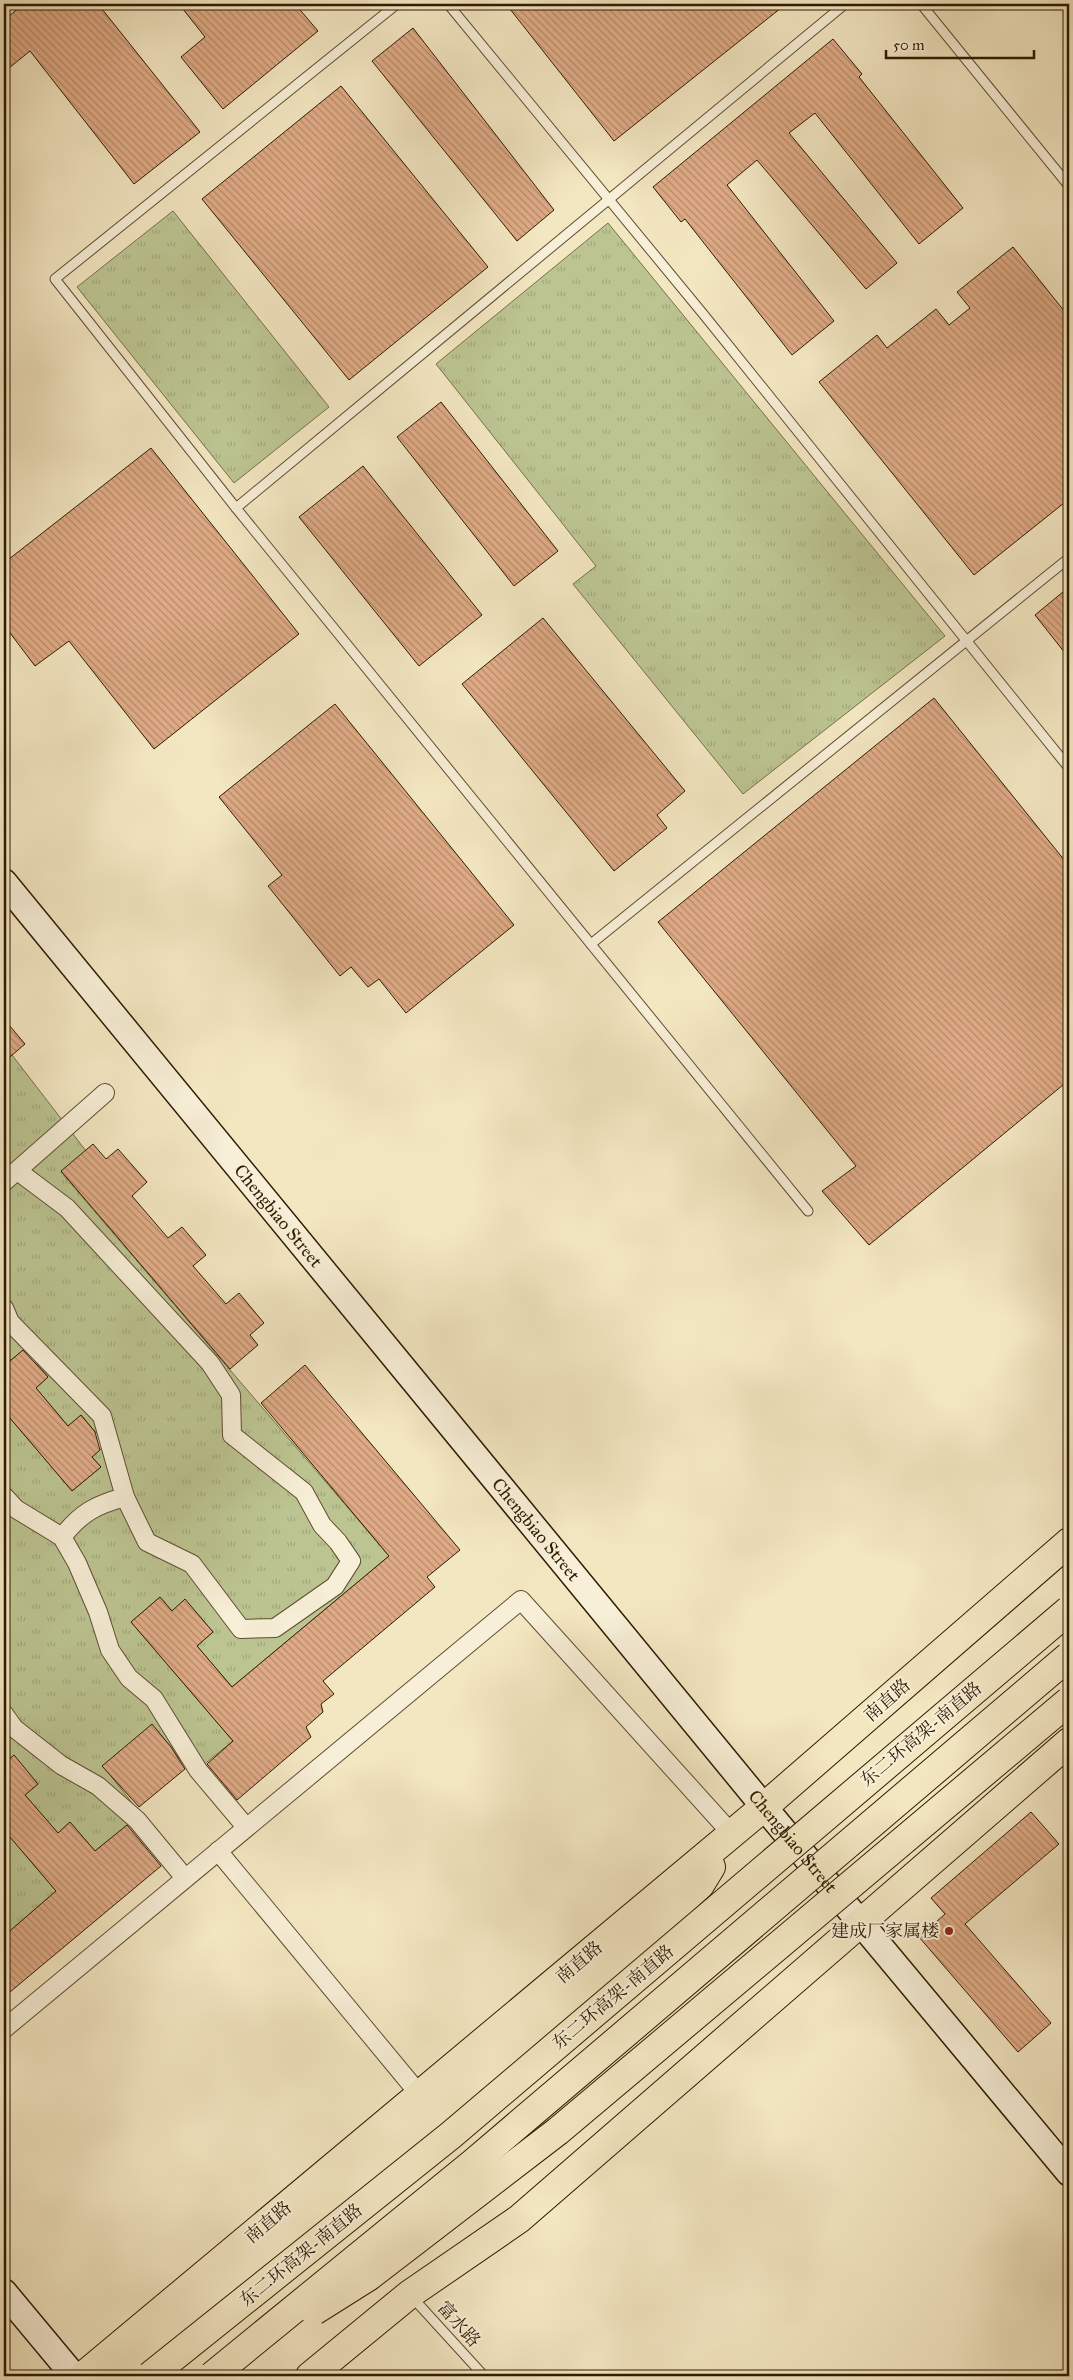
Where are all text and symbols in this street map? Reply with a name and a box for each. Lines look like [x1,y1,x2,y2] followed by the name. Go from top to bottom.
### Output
[886,28,1033,60] scale bar
[893,36,925,54] text: 50 m
[229,1160,327,1272] street label: Chengbiao Street
[487,1473,585,1586] street label: Chengbiao Street
[859,1674,915,1726] street label: 南直路
[856,1677,986,1791] street label: 东二环高架-南直路
[744,1786,842,1898] street label: Chengbiao Street
[831,1920,939,1942] place label: 建成厂家属楼
[943,1925,955,1937] marker: 建成厂家属楼
[551,1936,607,1988] street label: 南直路
[548,1940,678,2054] street label: 东二环高架-南直路
[240,2196,296,2248] street label: 南直路
[235,2199,367,2311] street label: 东二环高架-南直路
[433,2297,485,2351] street label: 富水路

